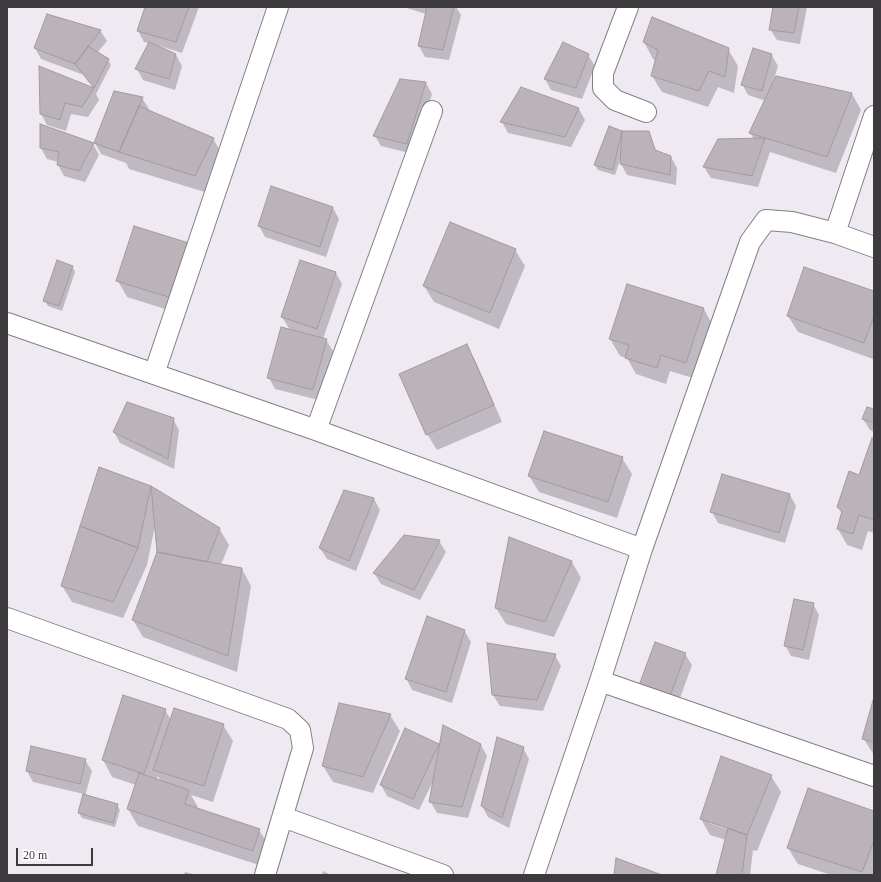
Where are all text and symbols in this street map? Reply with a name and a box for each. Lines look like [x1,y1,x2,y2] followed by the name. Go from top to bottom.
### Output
[18,840,95,866] scale bar
[23,848,47,862] text: 20 m

